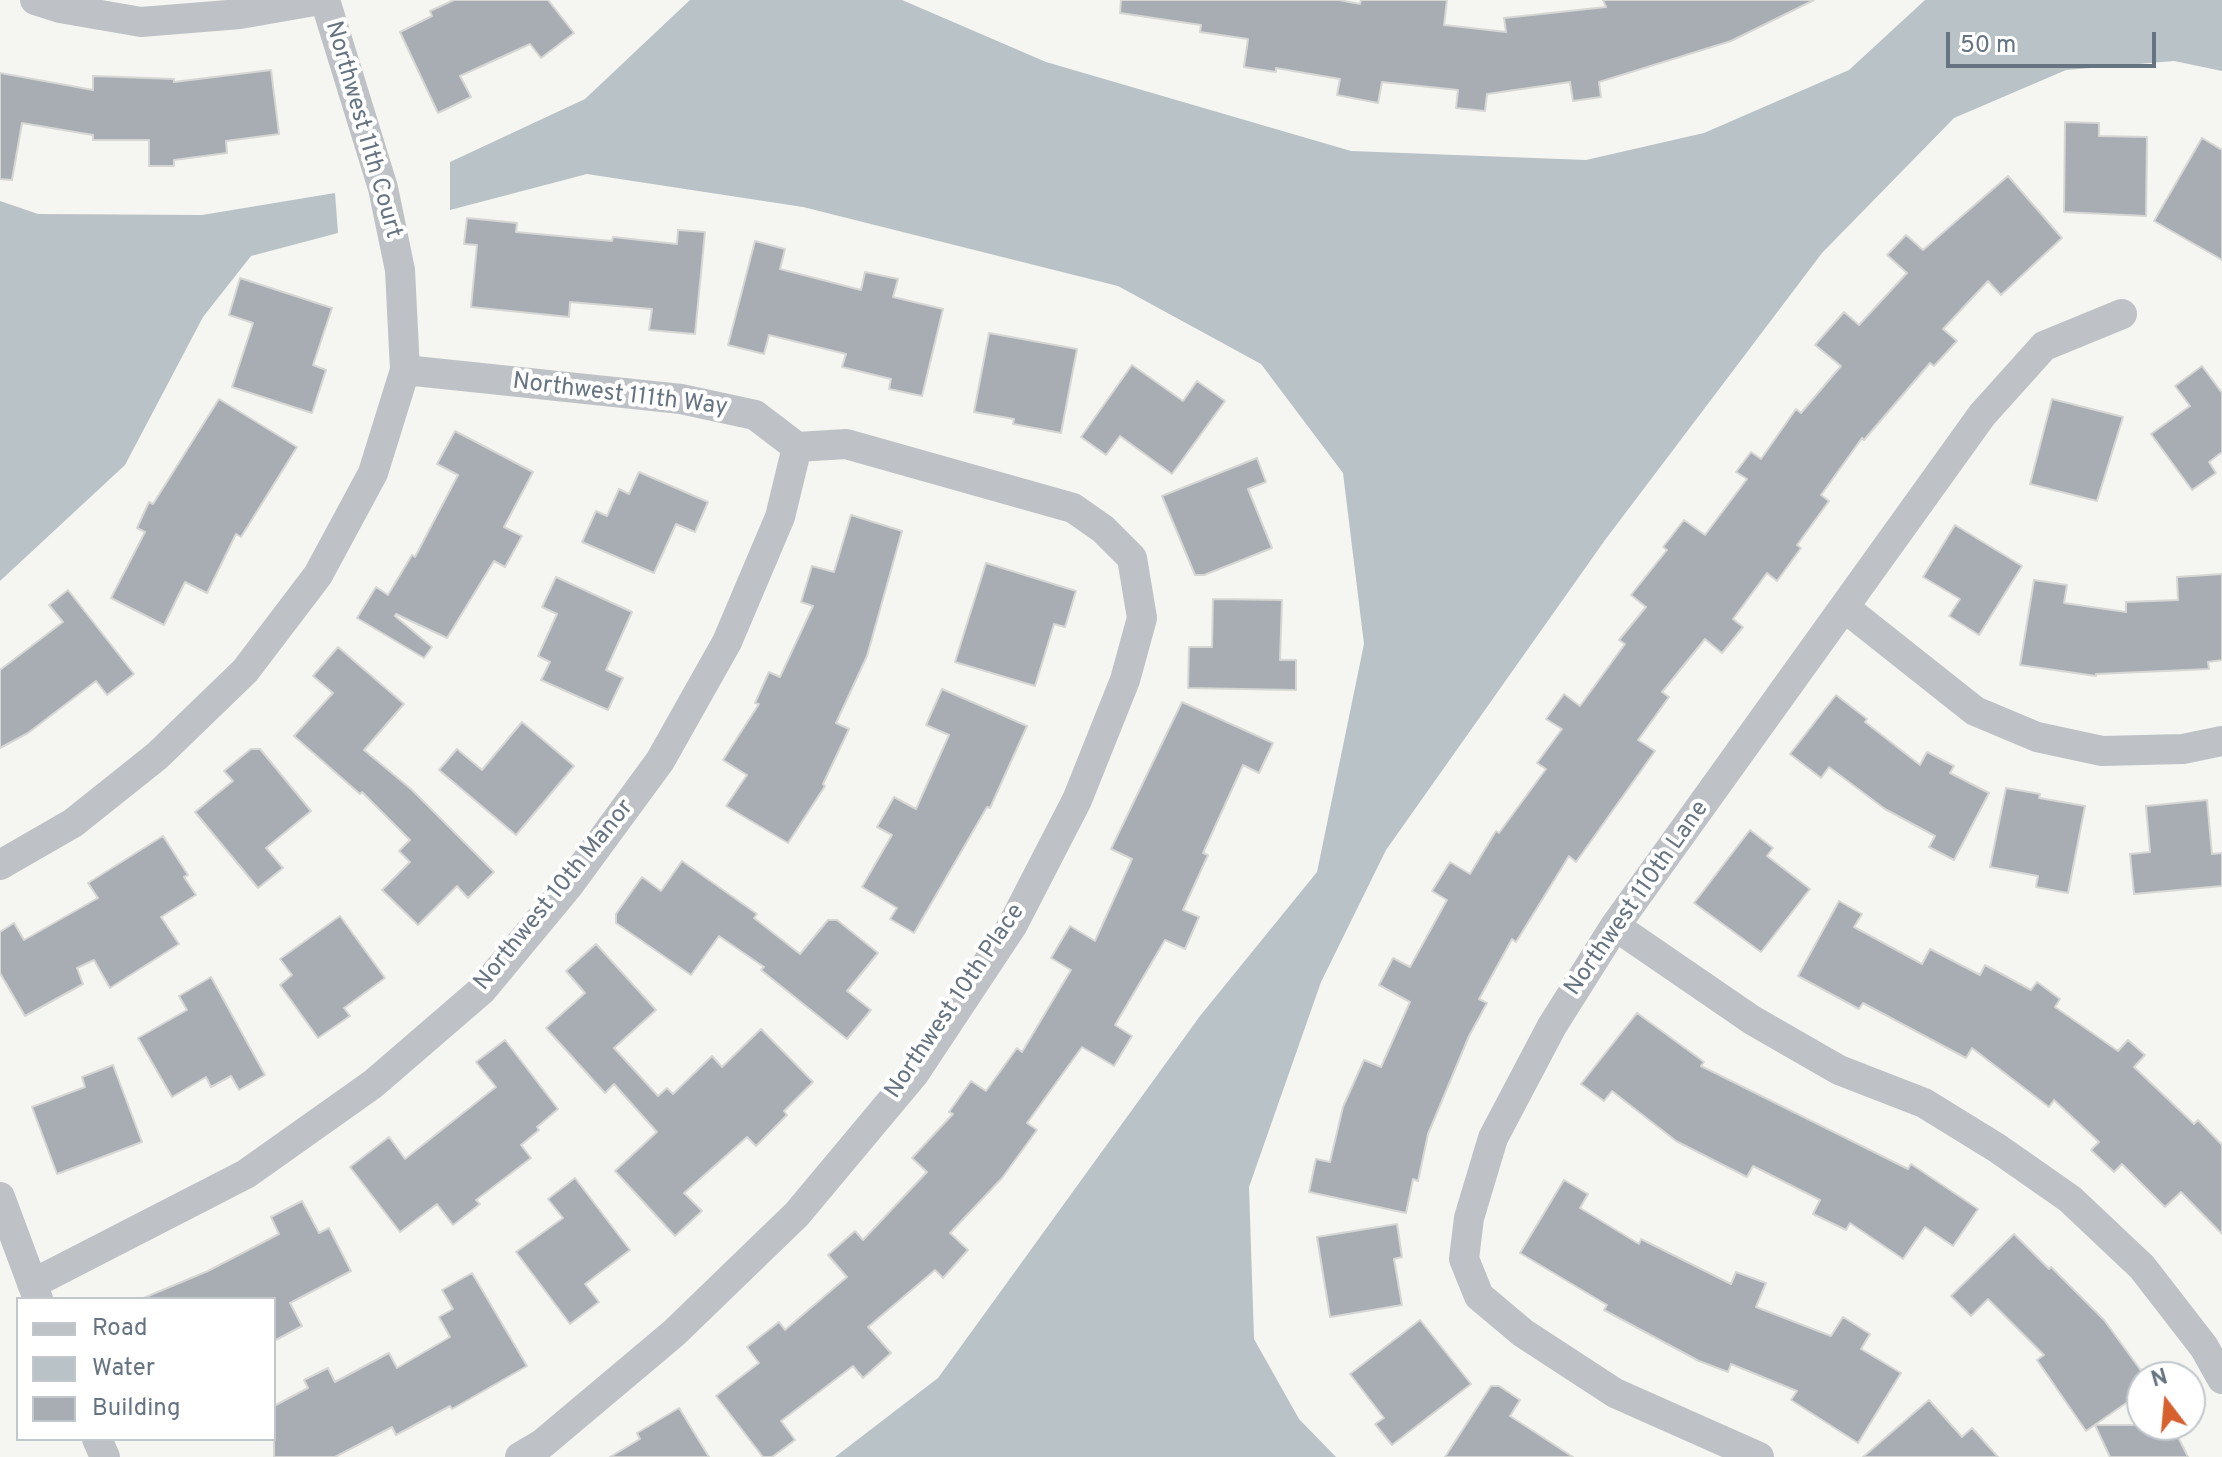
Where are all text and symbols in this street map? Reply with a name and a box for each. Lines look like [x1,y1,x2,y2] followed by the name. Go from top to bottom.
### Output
[1950,16,2160,66] scale bar
[317,18,407,242] street label: Northwest 11th Court
[1960,31,2016,61] text: 50 m
[511,369,729,423] street label: Northwest 111th Way
[469,795,641,997] street label: Northwest 10th Manor
[1560,796,1716,1002] street label: Northwest 110th Lane
[880,899,1032,1105] street label: Northwest 10th Place
[16,1297,276,1441] legend
[92,1314,148,1344] text: Road
[92,1354,155,1384] text: Water
[2126,1361,2206,1441] north arrow
[2148,1364,2171,1395] text: N
[92,1394,181,1424] text: Building

